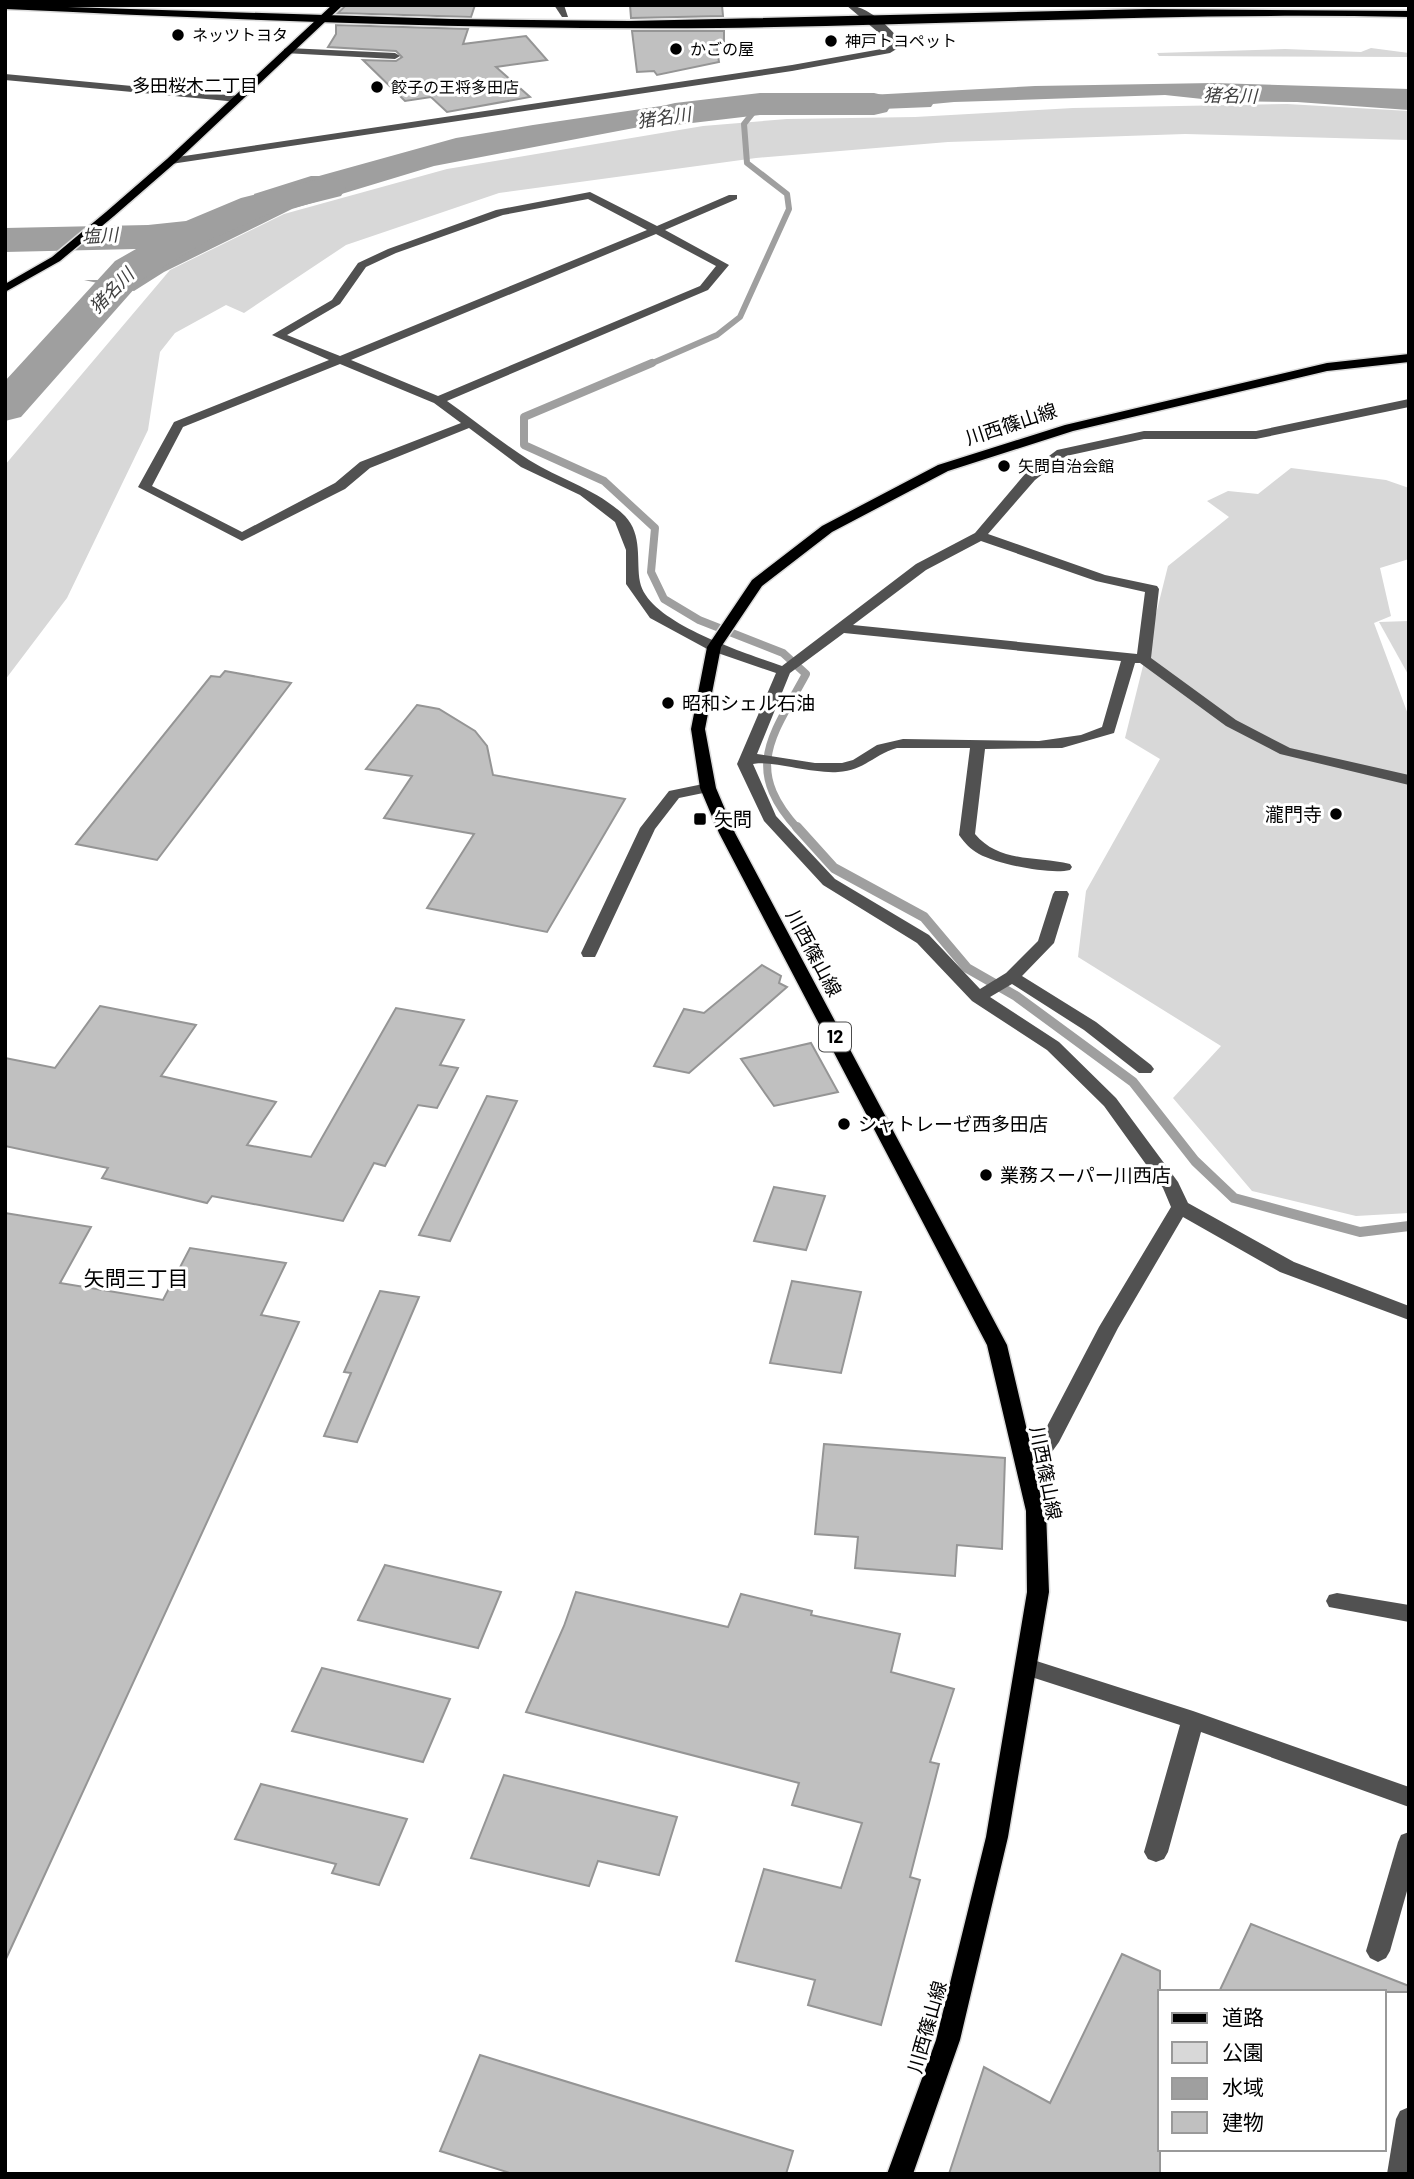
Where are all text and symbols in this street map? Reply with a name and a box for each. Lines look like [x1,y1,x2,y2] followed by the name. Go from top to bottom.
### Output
[192,25,288,44] place label: ネッツトヨタ
[170,27,186,43] marker: ネッツトヨタ
[845,31,957,50] place label: 神戸トヨペット
[823,33,839,49] marker: 神戸トヨペット
[690,39,754,58] place label: かごの屋
[668,41,684,57] marker: かごの屋
[132,74,258,96] district label: 多田桜木二丁目
[391,77,519,96] place label: 餃子の王将多田店
[369,79,385,95] marker: 餃子の王将多田店
[1203,84,1259,107] water label: 猪名川
[636,102,694,132] water label: 猪名川
[81,223,120,247] water label: 塩川
[85,262,139,317] water label: 猪名川
[962,398,1060,449] street label: 川西篠山線
[1018,456,1114,475] place label: 矢問自治会館
[996,458,1012,474] marker: 矢問自治会館
[682,691,815,714] place label: 昭和シェル石油
[660,695,676,711] marker: 昭和シェル石油
[1265,802,1322,825] place label: 瀧門寺
[1328,806,1344,822] marker: 瀧門寺
[714,807,752,830] place label: 矢問
[692,811,708,827] marker: 矢問
[782,905,847,1000] street label: 川西篠山線
[819,1022,851,1052] road number: 12
[858,1112,1048,1135] place label: シャトレーゼ西多田店
[836,1116,852,1132] marker: シャトレーゼ西多田店
[1000,1163,1171,1186] place label: 業務スーパー川西店
[978,1167,994,1183] marker: 業務スーパー川西店
[84,1265,189,1290] district label: 矢問三丁目
[1026,1424,1067,1522] street label: 川西篠山線
[902,1978,951,2076] street label: 川西篠山線
[1158,1990,1386,2151] legend
[1222,2004,1264,2029] text: 道路
[1222,2039,1264,2064] text: 公園
[1222,2074,1264,2099] text: 水域
[1222,2109,1264,2134] text: 建物

